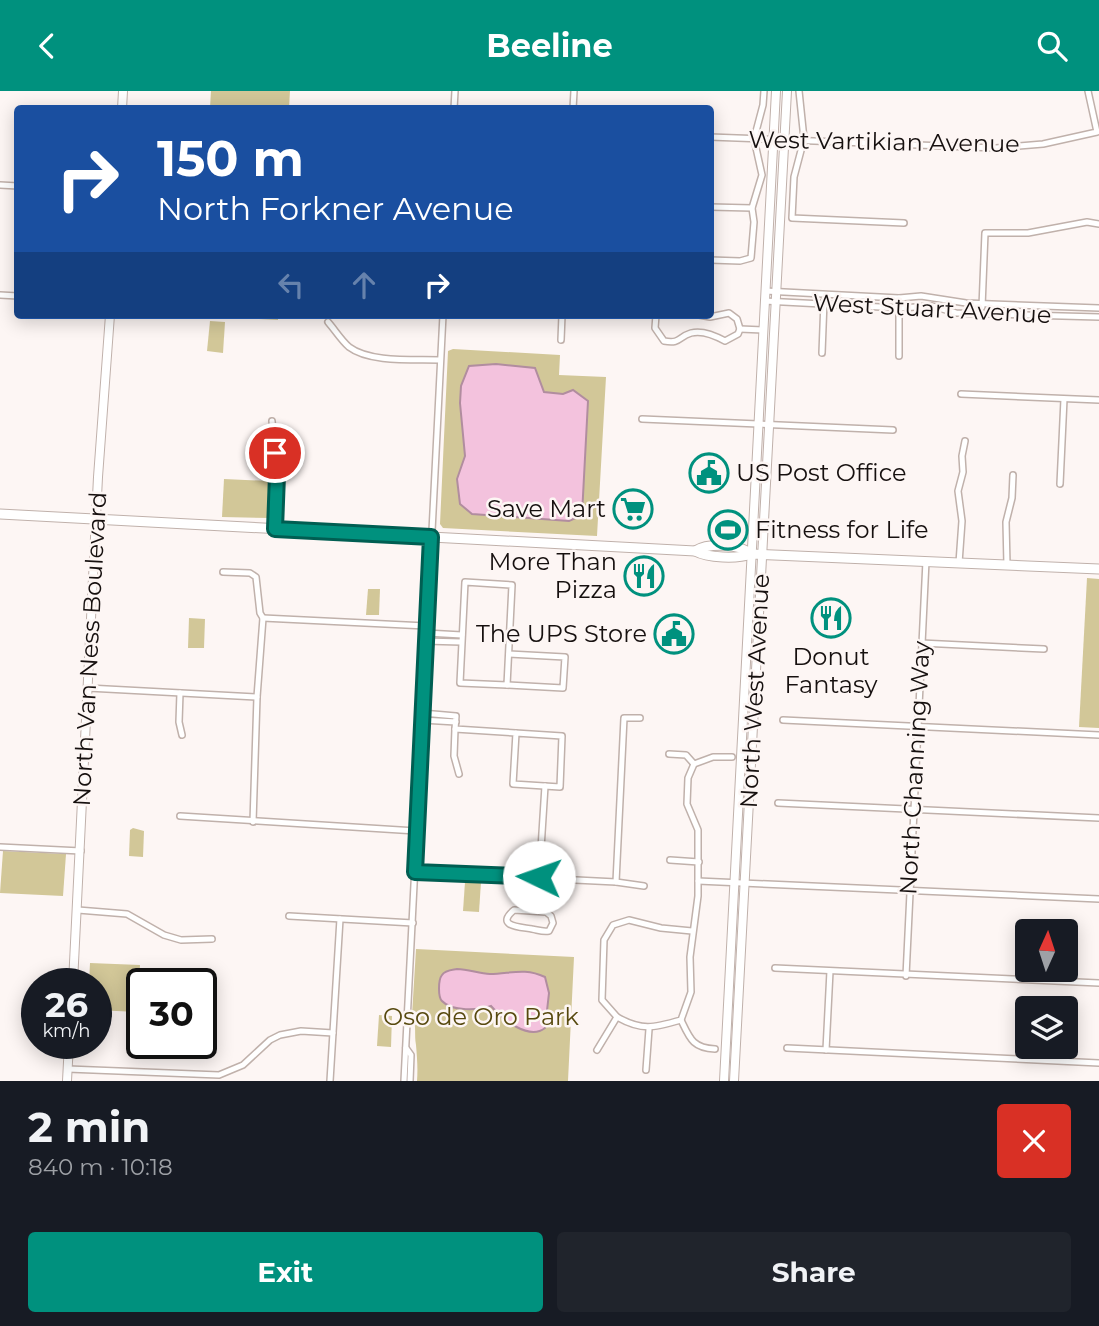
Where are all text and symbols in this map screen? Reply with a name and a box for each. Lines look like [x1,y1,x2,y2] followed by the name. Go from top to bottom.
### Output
[486,26,613,65] text: Beeline
[28,27,66,65] icon: back
[1033,27,1071,65] icon: search
[748,125,1020,158] street label: West Vartikian Avenue
[157,129,304,188] text: 150 m
[42,133,133,224] icon: right
[157,189,514,228] text: North Forkner Avenue
[272,266,310,304] icon: left
[345,266,383,304] icon: ahead
[418,266,456,304] icon: right
[812,288,1052,329] street label: West Stuart Avenue
[245,423,305,483] pin
[256,434,294,472] icon: arrive
[688,452,730,494] public building icon: US Post Office
[736,458,906,487] place label: US Post Office
[612,488,654,530] supermarket icon: Save Mart
[67,491,112,807] street label: North Van Ness Boulevard
[487,494,606,523] place label: Save Mart
[707,509,749,551] sports icon: Fitness for Life
[755,515,929,544] place label: Fitness for Life
[489,547,617,604] place label: More Than Pizza
[623,555,665,597] restaurant icon: More Than Pizza
[734,573,775,809] street label: North West Avenue
[810,597,852,639] restaurant icon: Donut Fantasy
[653,613,695,655] public building icon: The UPS Store
[476,619,647,648] place label: The UPS Store
[893,640,936,896] street label: North Channing Way
[784,642,878,699] place label: Donut Fantasy
[502,840,576,914] position arrow
[1015,919,1078,982] north arrow
[1015,919,1078,1059] map controls
[126,968,217,1059] speed limit sign: 30
[45,983,88,1026] text: 26
[1015,996,1078,1059] button: layers
[383,1002,580,1031] park label: Oso de Oro Park
[42,1020,91,1042] text: km/h
[28,1101,150,1153] text: 2 min
[997,1104,1071,1178] button: close
[28,1153,173,1181] text: 840 m · 10:18
[28,1232,543,1312] button: Exit
[557,1232,1071,1312] button: Share

